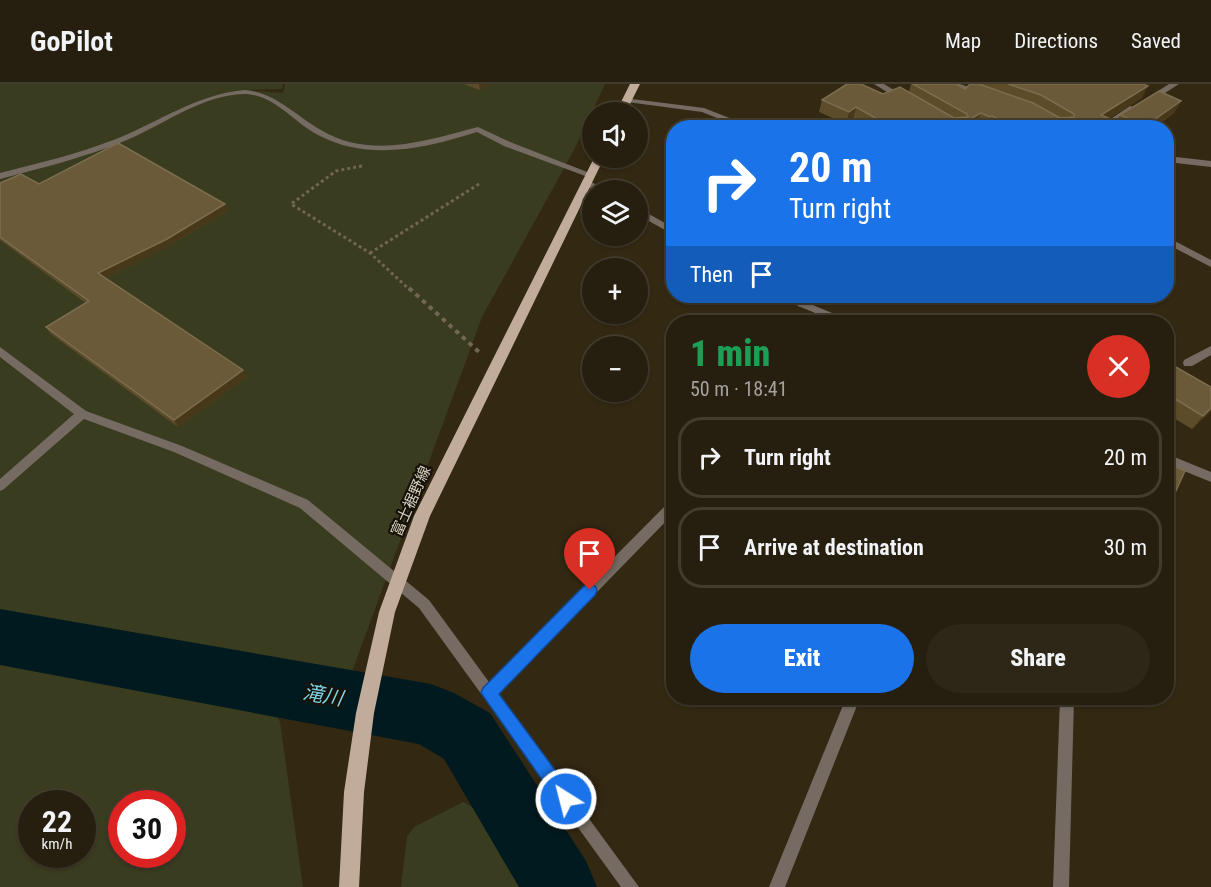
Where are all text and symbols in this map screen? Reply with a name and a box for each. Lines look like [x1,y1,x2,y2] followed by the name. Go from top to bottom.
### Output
[30,25,113,58] text: GoPilot
[945,29,981,53] text: Map
[1014,29,1098,53] text: Directions
[1131,29,1181,53] text: Saved
[582,102,648,402] map controls
[582,102,648,168] button: sound
[789,143,872,192] text: 20 m
[690,144,768,222] icon: right
[582,180,648,246] button: layers
[789,193,891,225] text: Turn right
[582,258,648,324] button: +
[745,258,778,291] icon: arrive
[690,262,733,287] text: Then
[690,333,770,375] text: 1 min
[1087,335,1150,398] button: close
[582,336,648,402] button: −
[690,377,788,401] text: 50 m · 18:41
[693,441,726,474] icon: right
[744,445,831,470] text: Turn right
[1104,445,1147,470] text: 20 m
[388,463,434,539] street label: 富士裾野線
[564,528,615,590] pin
[693,531,726,564] icon: arrive
[744,535,924,560] text: Arrive at destination
[1104,535,1147,560] text: 30 m
[573,537,606,570] icon: arrive
[690,624,914,693] button: Exit
[926,624,1150,693] button: Share
[301,680,347,711] water label: 滝川
[534,767,598,831] position arrow
[108,790,186,868] speed limit sign: 30
[42,804,72,839] text: 22
[42,835,72,853] text: km/h

